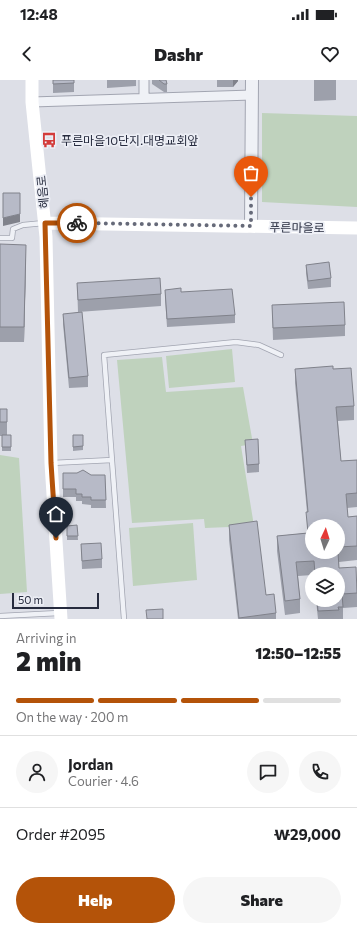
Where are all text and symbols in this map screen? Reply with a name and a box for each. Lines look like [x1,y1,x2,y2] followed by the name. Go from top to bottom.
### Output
[20,5,58,23] text: 12:48
[16,43,38,65] icon: back
[154,43,203,65] text: Dashr
[319,43,341,65] icon: heart
[40,131,58,149] bus stop icon: 푸른마을10단지.대명교회앞
[61,133,198,147] place label: 푸른마을10단지.대명교회앞
[234,156,268,197] pin
[240,162,262,184] icon: bag
[33,175,51,209] street label: 혜음로
[57,203,97,243] courier
[66,212,88,234] icon: bike
[269,220,325,234] street label: 푸른마을로
[39,497,73,538] pin
[45,503,67,525] icon: home
[305,519,345,559] north arrow
[305,519,345,607] map controls
[305,567,345,607] button: layers
[12,591,99,610] scale bar
[18,593,43,606] text: 50 m
[16,630,76,646] text: Arriving in
[255,644,341,662] text: 12:50–12:55
[16,645,81,676] text: 2 min
[16,709,128,725] text: On the way · 200 m
[16,751,58,793] button: person
[247,751,289,793] button: chat
[299,751,341,793] button: phone
[68,755,113,773] text: Jordan
[68,773,139,789] text: Courier · 4.6
[16,825,105,843] text: Order #2095
[274,825,341,843] text: ₩29,000
[16,877,175,923] button: Help
[183,877,341,923] button: Share

